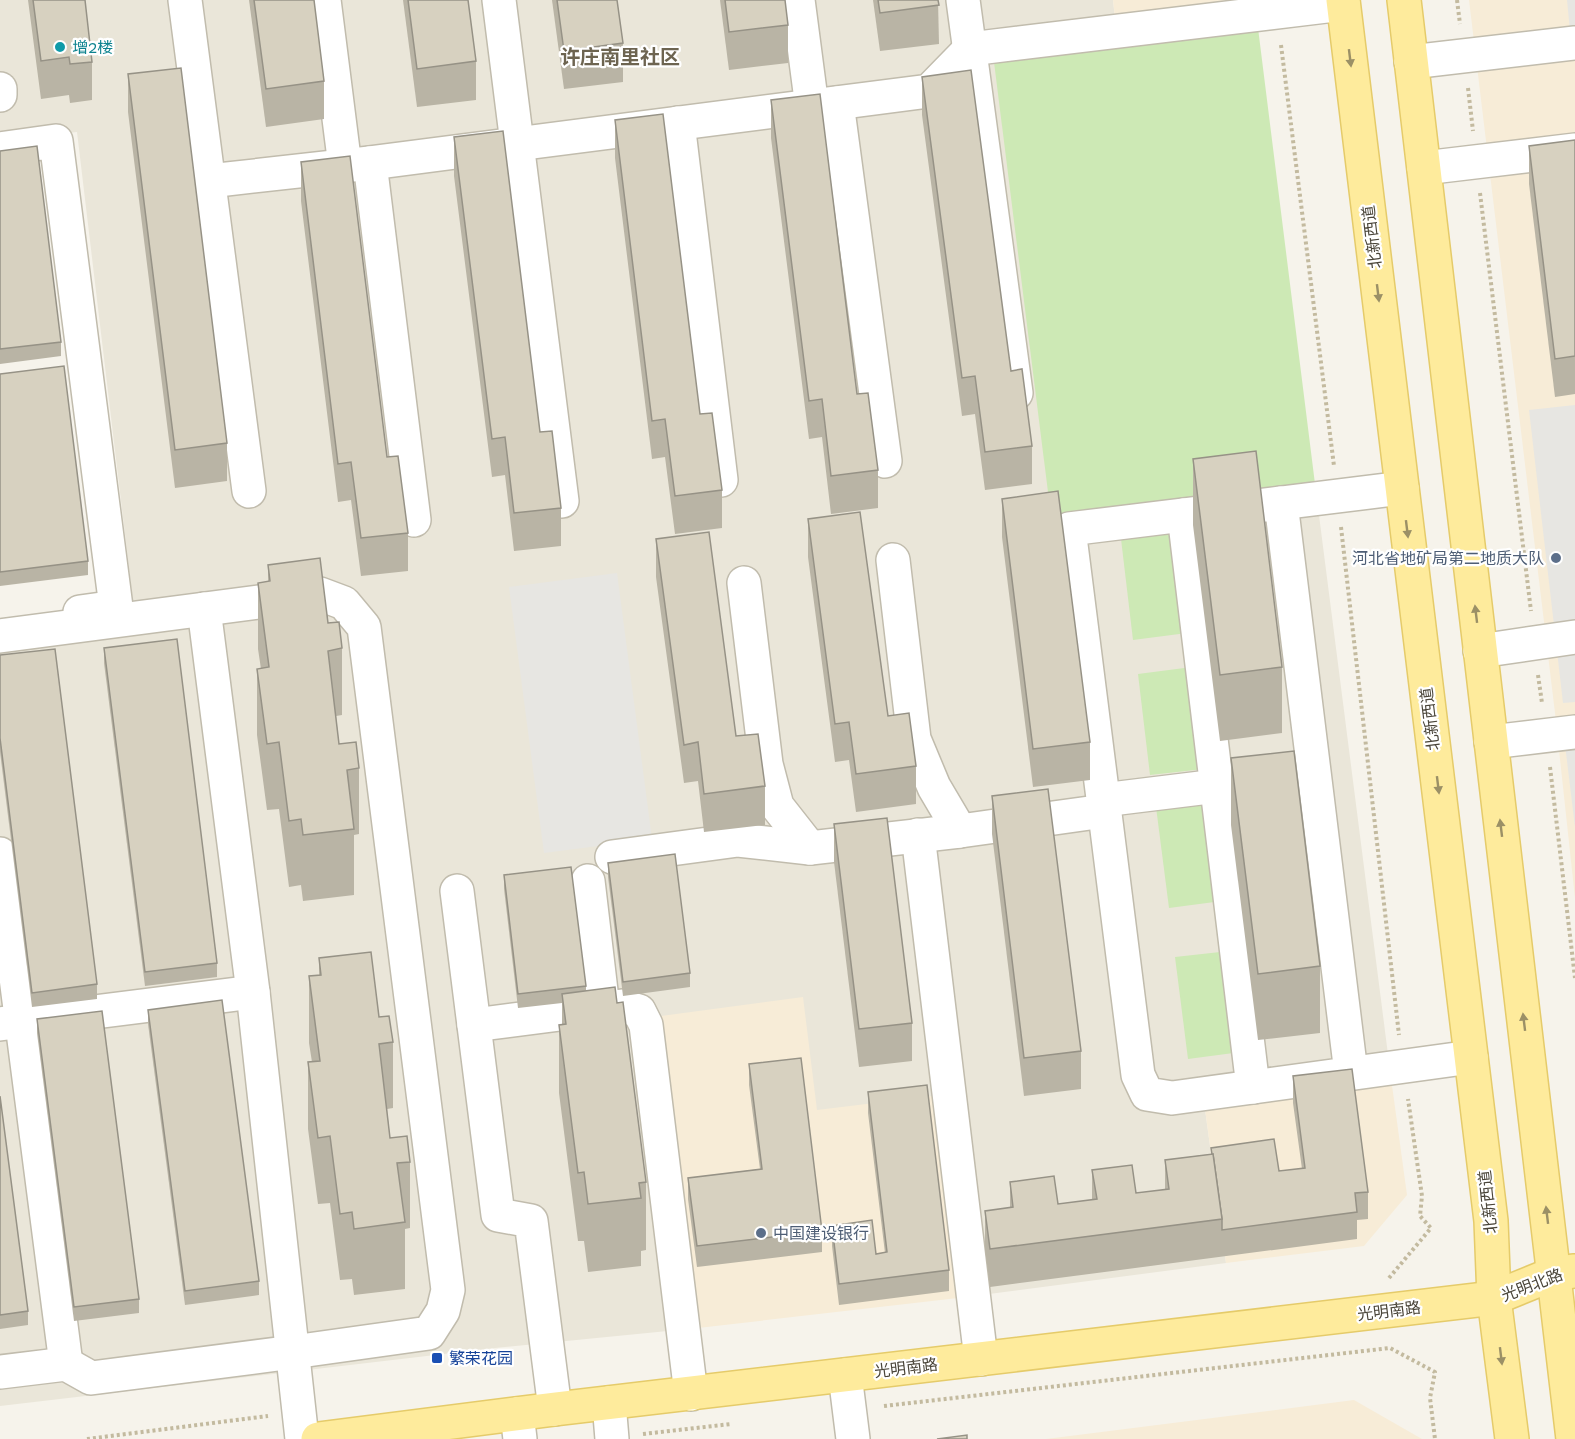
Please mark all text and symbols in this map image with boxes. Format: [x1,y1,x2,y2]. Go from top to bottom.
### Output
place label: 增2楼 [72,38,113,57]
marker: 增2楼 [53,40,67,54]
district label: 许庄南里社区 [560,45,680,69]
one-way arrow [1345,49,1355,68]
street label: 北新西道 [1359,204,1385,270]
one-way arrow [1374,284,1383,303]
one-way arrow [1402,519,1412,538]
place label: 河北省地矿局第二地质大队 [1352,549,1544,568]
marker: 河北省地矿局第二地质大队 [1549,551,1563,565]
one-way arrow [1471,604,1481,623]
street label: 北新西道 [1417,686,1443,752]
one-way arrow [1433,775,1443,794]
one-way arrow [1496,819,1506,838]
one-way arrow [1519,1012,1529,1031]
street label: 北新西道 [1475,1169,1501,1235]
one-way arrow [1542,1206,1552,1225]
place label: 中国建设银行 [773,1224,869,1243]
marker: 中国建设银行 [754,1226,768,1240]
street label: 光明北路 [1499,1265,1565,1305]
street label: 光明南路 [1356,1298,1422,1324]
one-way arrow [1497,1347,1506,1366]
place label: 繁荣花园 [449,1349,513,1368]
marker: 繁荣花园 [430,1351,444,1365]
street label: 光明南路 [873,1355,939,1381]

